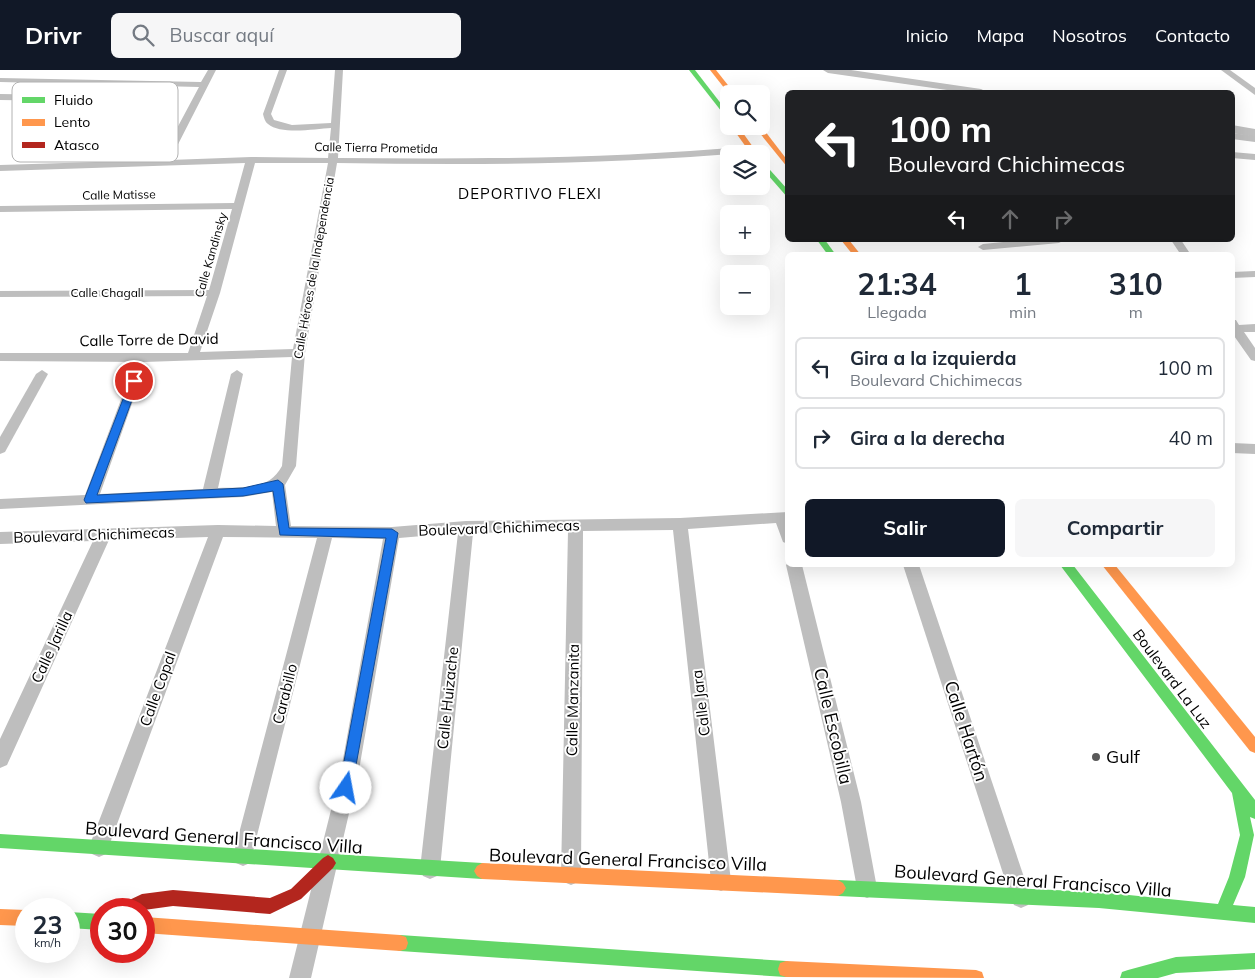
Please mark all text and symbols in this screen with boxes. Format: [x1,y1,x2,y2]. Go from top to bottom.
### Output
search box [111,13,461,58]
text: Drivr [25,20,81,50]
icon: search [129,21,157,49]
text: Buscar aquí [169,23,274,47]
text: Inicio [905,24,948,47]
text: Mapa [976,24,1024,47]
text: Nosotros [1052,24,1127,47]
text: Contacto [1155,24,1230,47]
legend [12,82,178,162]
map controls [720,85,770,315]
button: search [720,85,770,135]
text: Fluido [54,91,93,109]
text: 100 m [888,107,992,151]
icon: left [805,110,870,175]
text: Lento [54,113,90,131]
text: Atasco [54,136,99,154]
street label: Calle Tierra Prometida [314,139,438,156]
button: layers [720,145,770,195]
text: Boulevard Chichimecas [888,150,1125,178]
street label: Calle Héroes de la Independencia [290,176,337,360]
district label: DEPORTIVO FLEXI [458,184,602,203]
street label: Calle Matisse [82,186,156,203]
button: + [720,205,770,255]
icon: left [943,205,971,233]
icon: ahead [996,205,1024,233]
icon: right [1049,205,1077,233]
street label: Calle Kandinsky [191,210,230,299]
button: − [720,265,770,315]
text: 21:34 [857,265,937,303]
text: 1 [1014,265,1032,303]
text: 310 [1109,265,1163,303]
street label: Calle Chagall [70,285,144,300]
text: Llegada [867,302,927,322]
text: min [1009,302,1036,322]
text: m [1129,302,1143,322]
street label: Calle Torre de David [79,329,219,350]
text: Gira a la izquierda [850,346,1016,370]
icon: left [807,354,835,382]
text: 100 m [1157,356,1213,380]
pin [113,360,155,402]
icon: arrive [120,367,148,395]
text: Boulevard Chichimecas [850,370,1022,390]
icon: right [807,424,835,452]
text: Gira a la derecha [850,426,1005,450]
text: 40 m [1169,426,1213,450]
button: Salir [805,499,1005,557]
button: Compartir [1015,499,1215,557]
street label: Boulevard Chichimecas [418,515,580,540]
street label: Boulevard Chichimecas [13,522,175,547]
street label: Calle Jarilla [27,608,76,686]
street label: Boulevard La Luz [1129,625,1216,732]
street label: Calle Manzanita [562,644,583,756]
street label: Calle Huizache [433,646,462,750]
street label: Calle Copal [135,649,180,729]
street label: Carabillo [268,662,301,726]
street label: Calle Escobilla [809,665,858,786]
street label: Calle Jara [687,669,714,737]
street label: Calle Hartón [939,678,994,784]
place label: Gulf [1106,745,1141,768]
marker: Gulf [1090,751,1102,763]
position arrow [319,761,371,813]
street label: Boulevard General Francisco Villa [84,816,364,859]
street label: Boulevard General Francisco Villa [489,843,767,876]
street label: Boulevard General Francisco Villa [893,859,1173,902]
speed limit sign: 30 [90,898,155,963]
text: 23 [32,909,63,940]
text: km/h [34,935,61,950]

